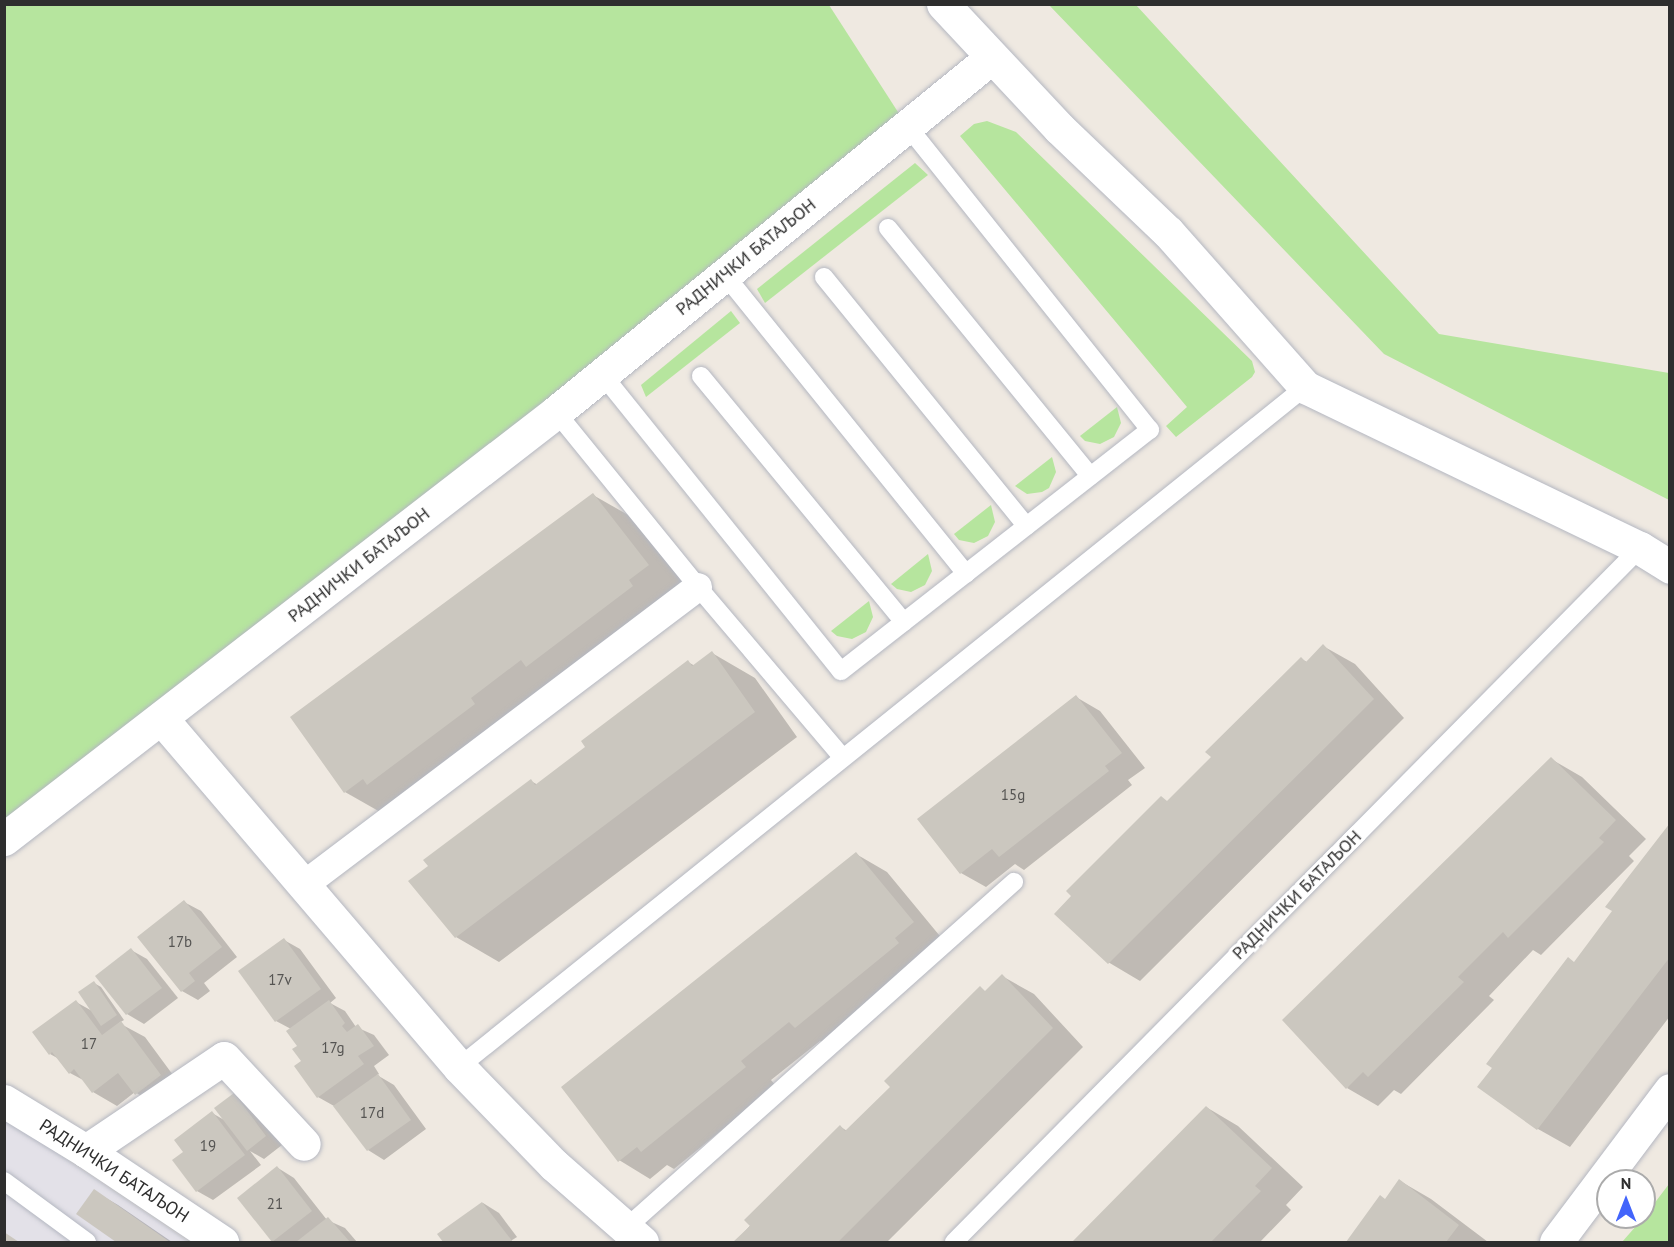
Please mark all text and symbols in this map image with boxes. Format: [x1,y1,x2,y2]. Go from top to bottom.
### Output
street label: РАДНИЧКИ БАТАЉОН [672,194,820,320]
street label: РАДНИЧКИ БАТАЉОН [284,503,434,627]
house number: 15g [1001,786,1025,804]
street label: РАДНИЧКИ БАТАЉОН [1228,826,1366,964]
house number: 17b [168,933,192,951]
house number: 17v [268,971,292,989]
house number: 17 [81,1035,97,1053]
house number: 17g [321,1039,345,1057]
house number: 17d [360,1104,384,1122]
street label: РАДНИЧКИ БАТАЉОН [35,1115,193,1227]
house number: 19 [200,1137,216,1155]
north arrow [1596,1169,1656,1229]
text: N [1621,1173,1631,1193]
house number: 21 [267,1195,283,1213]

